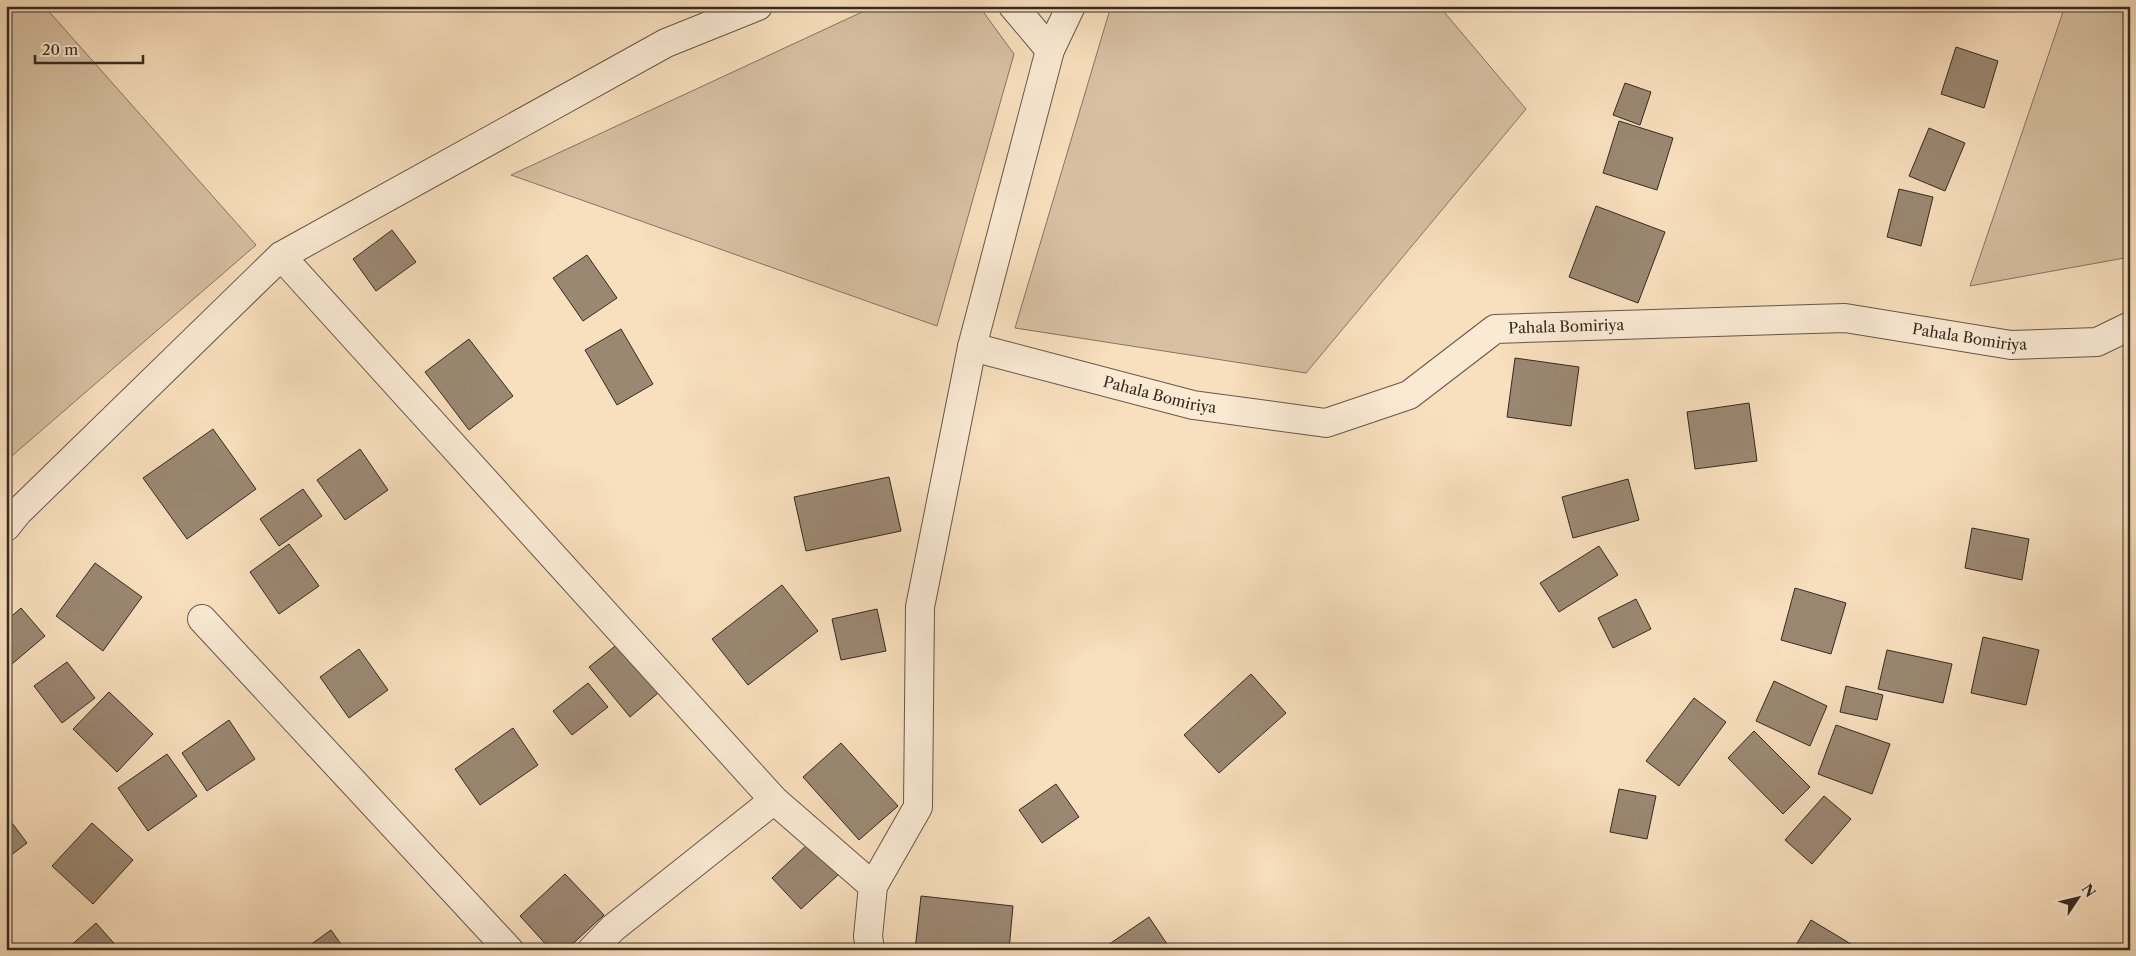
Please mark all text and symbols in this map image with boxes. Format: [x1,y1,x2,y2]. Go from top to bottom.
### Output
scale bar [35,32,142,64]
text: 20 m [42,40,78,59]
street label: Pahala Bomiriya [1508,315,1625,338]
street label: Pahala Bomiriya [1911,319,2027,354]
street label: Pahala Bomiriya [1101,372,1218,417]
north arrow [2054,874,2104,924]
text: N [2078,880,2100,901]

